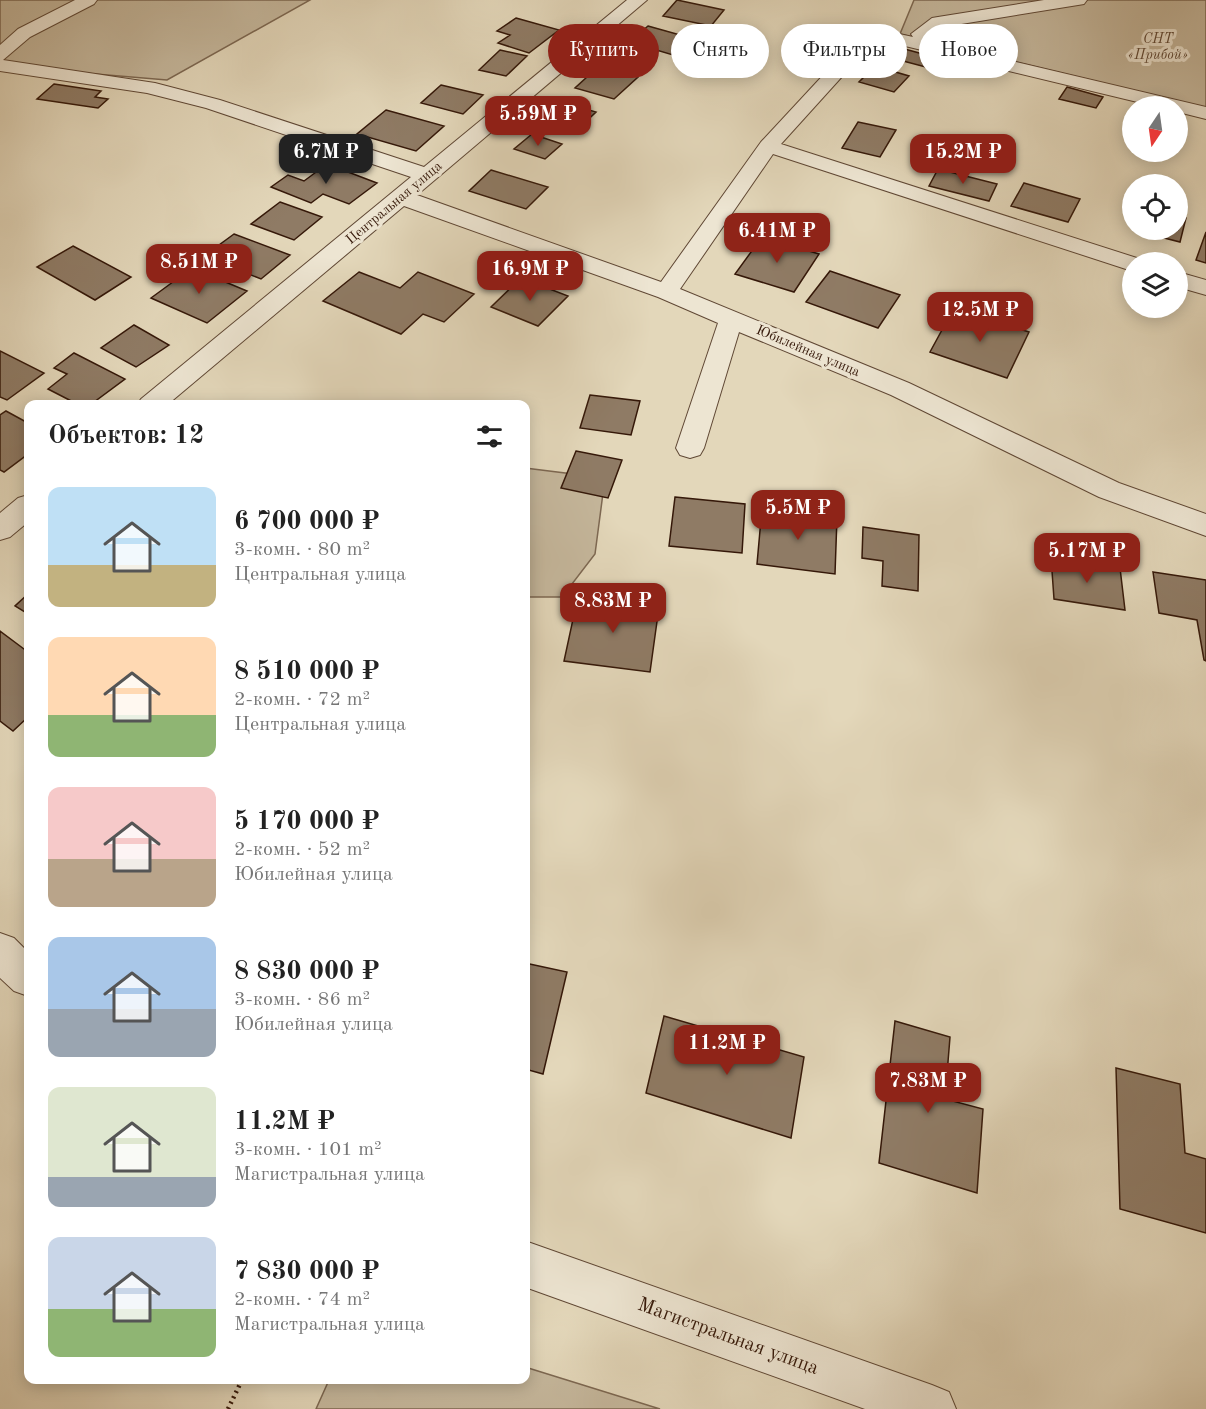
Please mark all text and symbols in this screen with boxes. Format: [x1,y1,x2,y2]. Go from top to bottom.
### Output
chip: Купить [548,24,659,78]
chip: Снять [671,24,769,78]
chip: Фильтры [781,24,907,78]
chip: Новое [919,24,1018,78]
park label: СНТ «Прибой» [1128,32,1188,63]
pin: 5.59M ₽ [483,96,593,147]
north arrow [1122,96,1188,162]
map controls [1122,96,1188,318]
text: 5.59M ₽ [499,105,577,125]
pin: 6.7M ₽ [277,134,375,185]
pin: 15.2M ₽ [908,134,1018,185]
text: 6.7M ₽ [293,143,359,163]
text: 15.2M ₽ [924,143,1002,163]
street label: Центральная улица [343,159,445,247]
button: locate [1122,174,1188,240]
pin: 6.41M ₽ [722,213,832,264]
text: 6.41M ₽ [738,222,816,242]
pin: 8.51M ₽ [144,244,254,295]
pin: 16.9M ₽ [475,251,585,302]
button: layers [1122,252,1188,318]
text: 8.51M ₽ [160,253,238,273]
text: 16.9M ₽ [491,260,569,280]
pin: 12.5M ₽ [925,292,1035,343]
text: 12.5M ₽ [941,301,1019,321]
street label: Юбилейная улица [754,323,862,379]
icon: filters [473,420,506,453]
text: Объектов: 12 [48,423,204,449]
pin: 5.5M ₽ [749,490,847,541]
text: 5.5M ₽ [765,499,831,519]
text: 6 700 000 ₽ [234,509,380,535]
icon: home [96,511,168,583]
pin: 5.17M ₽ [1032,533,1142,584]
text: 3-комн. · 80 m² [234,540,370,560]
text: 5.17M ₽ [1048,542,1126,562]
text: Центральная улица [234,565,406,585]
pin: 8.83M ₽ [558,583,668,634]
text: 8.83M ₽ [574,592,652,612]
text: 8 510 000 ₽ [234,659,380,685]
icon: home [96,661,168,733]
text: 2-комн. · 72 m² [234,690,370,710]
text: Центральная улица [234,715,406,735]
text: 5 170 000 ₽ [234,809,380,835]
icon: home [96,811,168,883]
text: 2-комн. · 52 m² [234,840,370,860]
text: Юбилейная улица [234,865,393,885]
text: 8 830 000 ₽ [234,959,380,985]
icon: home [96,961,168,1033]
text: 3-комн. · 86 m² [234,990,370,1010]
text: Юбилейная улица [234,1015,393,1035]
pin: 11.2M ₽ [672,1025,782,1076]
text: 11.2M ₽ [688,1034,766,1054]
pin: 7.83M ₽ [873,1063,983,1114]
text: 7.83M ₽ [889,1072,967,1092]
text: 11.2M ₽ [234,1109,335,1135]
icon: home [96,1111,168,1183]
text: 3-комн. · 101 m² [234,1140,382,1160]
text: Магистральная улица [234,1165,425,1185]
text: 7 830 000 ₽ [234,1259,380,1285]
icon: home [96,1261,168,1333]
text: 2-комн. · 74 m² [234,1290,370,1310]
street label: Магистральная улица [635,1295,821,1379]
text: Магистральная улица [234,1315,425,1335]

